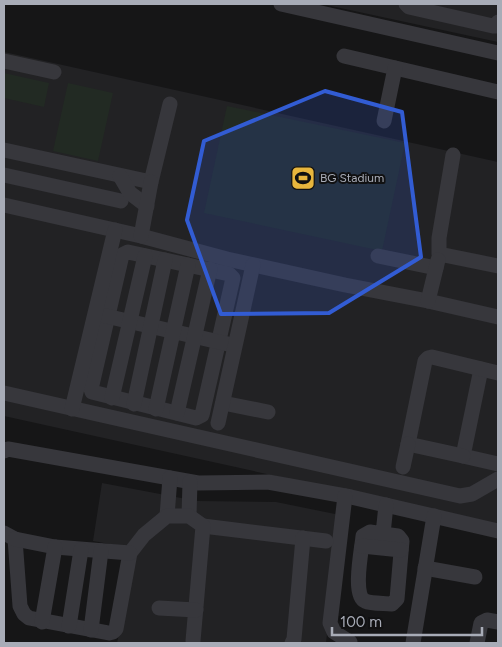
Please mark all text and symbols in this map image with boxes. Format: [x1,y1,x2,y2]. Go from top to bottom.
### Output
sports icon: BG Stadium [290,165,316,191]
place label: BG Stadium [320,171,384,185]
scale bar [332,604,482,636]
text: 100 m [340,613,382,631]

